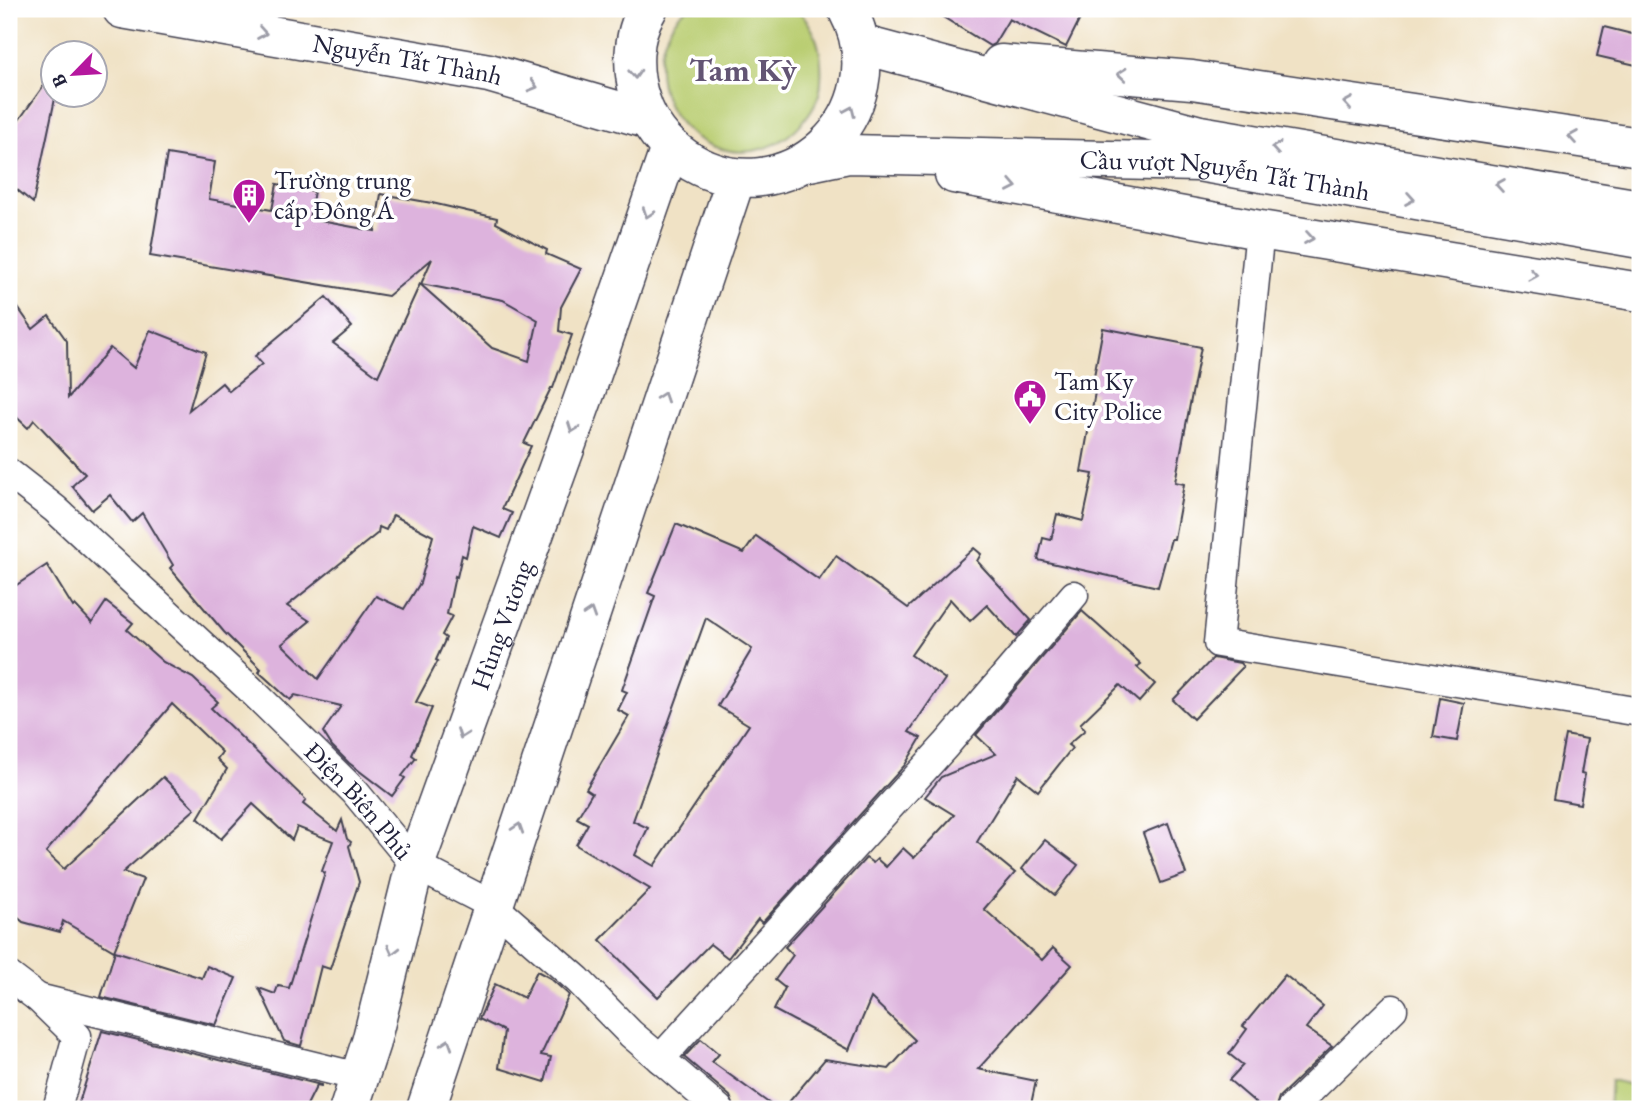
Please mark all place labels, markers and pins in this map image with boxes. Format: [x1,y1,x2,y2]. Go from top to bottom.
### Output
place label: Trường trung cấp Đông Á [274,163,412,227]
building icon: Trường trung cấp Đông Á [230,176,268,225]
place label: Tam Ky City Police [1054,364,1162,428]
public building icon: Tam Ky City Police [1011,377,1049,426]

